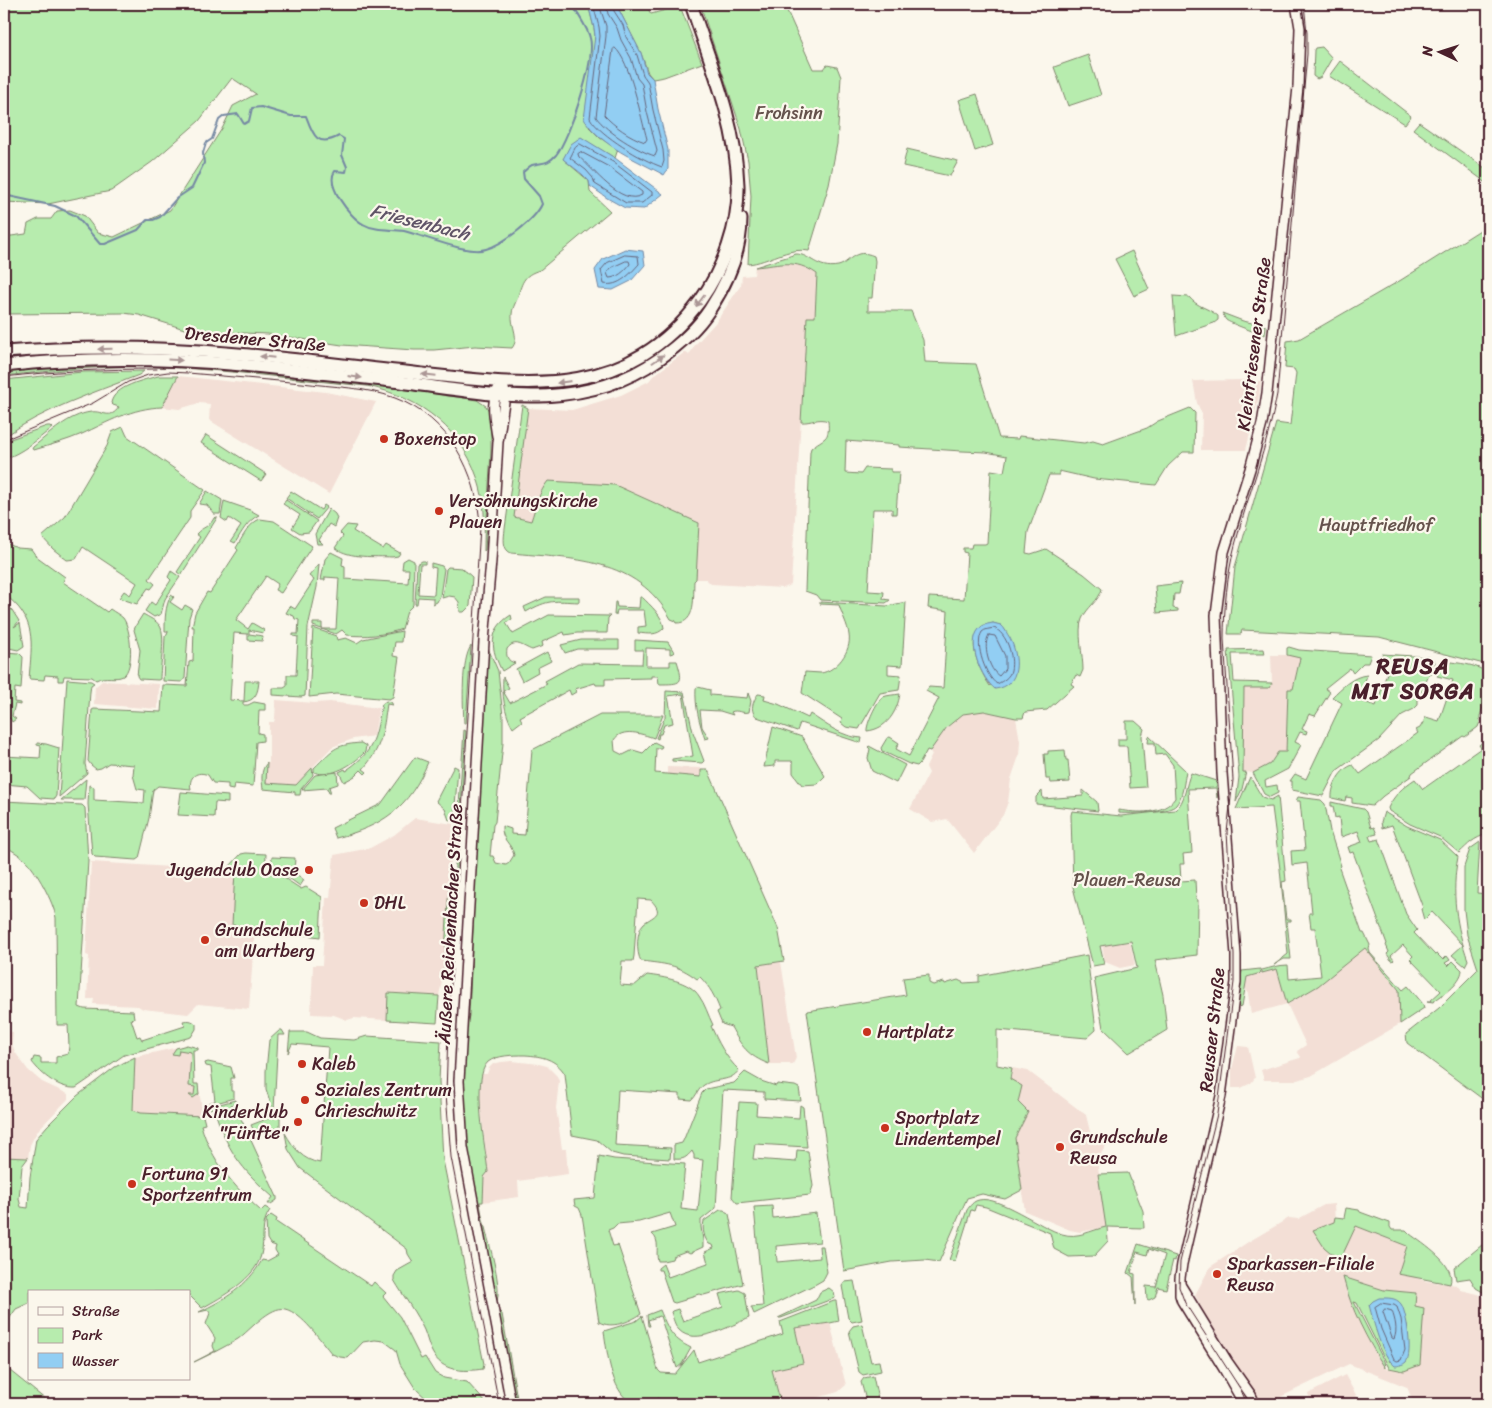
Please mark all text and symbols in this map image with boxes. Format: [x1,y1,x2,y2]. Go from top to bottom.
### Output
north arrow [1414,28,1464,78]
text: N [1415,45,1440,58]
park label: Frohsinn [755,97,823,129]
water label: Friesenbach [367,194,475,251]
street label: Kleinfriesener Straße [1227,255,1281,433]
one-way arrow [695,294,705,308]
street label: Dresdener Straße [183,317,327,361]
one-way arrow [97,345,113,353]
one-way arrow [259,353,275,361]
one-way arrow [651,354,665,364]
one-way arrow [167,356,183,364]
one-way arrow [420,371,436,379]
one-way arrow [347,373,363,381]
one-way arrow [556,378,572,386]
place label: Boxenstop [394,423,477,455]
marker: Boxenstop [378,433,390,445]
place label: Versöhnungskirche Plauen [449,485,598,538]
marker: Versöhnungskirche Plauen [433,505,445,517]
park label: Hauptfriedhof [1319,509,1436,541]
district label: REUSA MIT SORGA [1350,647,1475,711]
street label: Äußere Reichenbacher Straße [428,803,472,1046]
place label: Jugendclub Oase [166,854,299,886]
marker: Jugendclub Oase [303,864,315,876]
park label: Plauen-Reusa [1073,864,1181,896]
place label: DHL [374,887,407,919]
marker: DHL [358,897,370,909]
place label: Grundschule am Wartberg [215,914,315,967]
marker: Grundschule am Wartberg [199,934,211,946]
street label: Reusaer Straße [1190,966,1234,1094]
place label: Hartplatz [877,1016,955,1048]
marker: Hartplatz [861,1026,873,1038]
place label: Kaleb [312,1048,356,1080]
marker: Kaleb [296,1058,308,1070]
place label: Soziales Zentrum Chrieschwitz [315,1074,452,1127]
marker: Soziales Zentrum Chrieschwitz [299,1094,311,1106]
place label: Kinderklub "Fünfte" [202,1096,290,1149]
place label: Sportplatz Lindentempel [895,1102,1002,1155]
marker: Kinderklub "Fünfte" [292,1116,304,1128]
place label: Grundschule Reusa [1070,1121,1168,1174]
marker: Sportplatz Lindentempel [879,1122,891,1134]
marker: Grundschule Reusa [1054,1141,1066,1153]
place label: Fortuna 91 Sportzentrum [142,1158,252,1211]
marker: Fortuna 91 Sportzentrum [126,1178,138,1190]
place label: Sparkassen-Filiale Reusa [1227,1248,1374,1301]
marker: Sparkassen-Filiale Reusa [1211,1268,1223,1280]
legend [28,1290,190,1380]
text: Straße [72,1298,120,1324]
text: Park [72,1322,103,1348]
text: Wasser [72,1348,120,1374]

